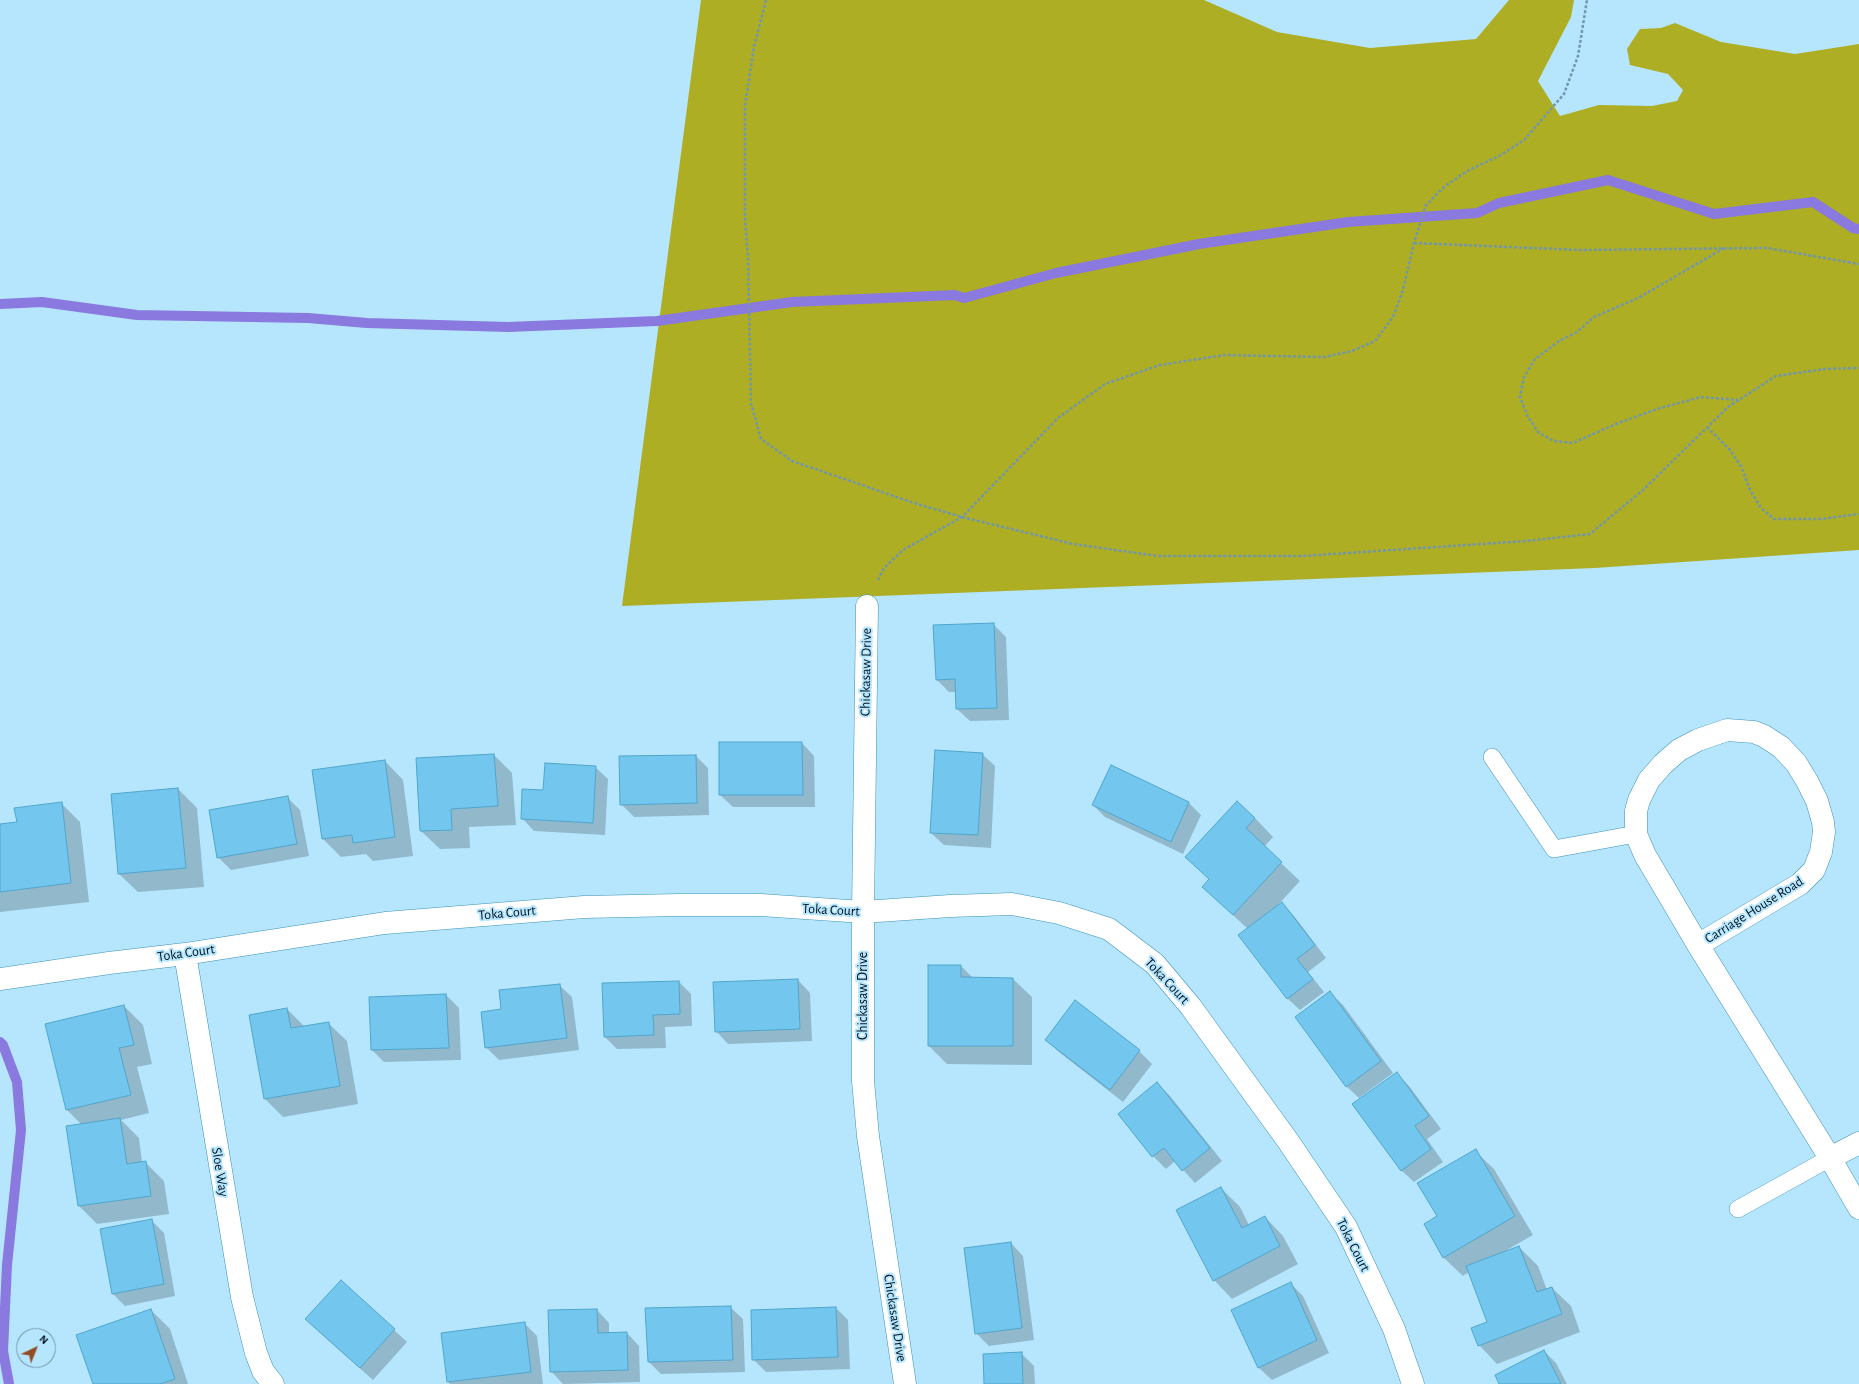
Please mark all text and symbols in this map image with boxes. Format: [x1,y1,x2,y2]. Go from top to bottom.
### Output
street label: Chickasaw Drive [857,628,875,716]
street label: Carriage House Road [1702,873,1806,947]
street label: Toka Court [802,900,860,920]
street label: Toka Court [478,902,536,924]
street label: Toka Court [156,941,216,965]
street label: Chickasaw Drive [855,952,871,1040]
street label: Toka Court [1141,954,1193,1008]
street label: Sloe Way [208,1146,232,1198]
street label: Toka Court [1332,1216,1374,1274]
street label: Chickasaw Drive [880,1273,910,1363]
north arrow [16,1328,56,1368]
text: N [37,1333,50,1346]

